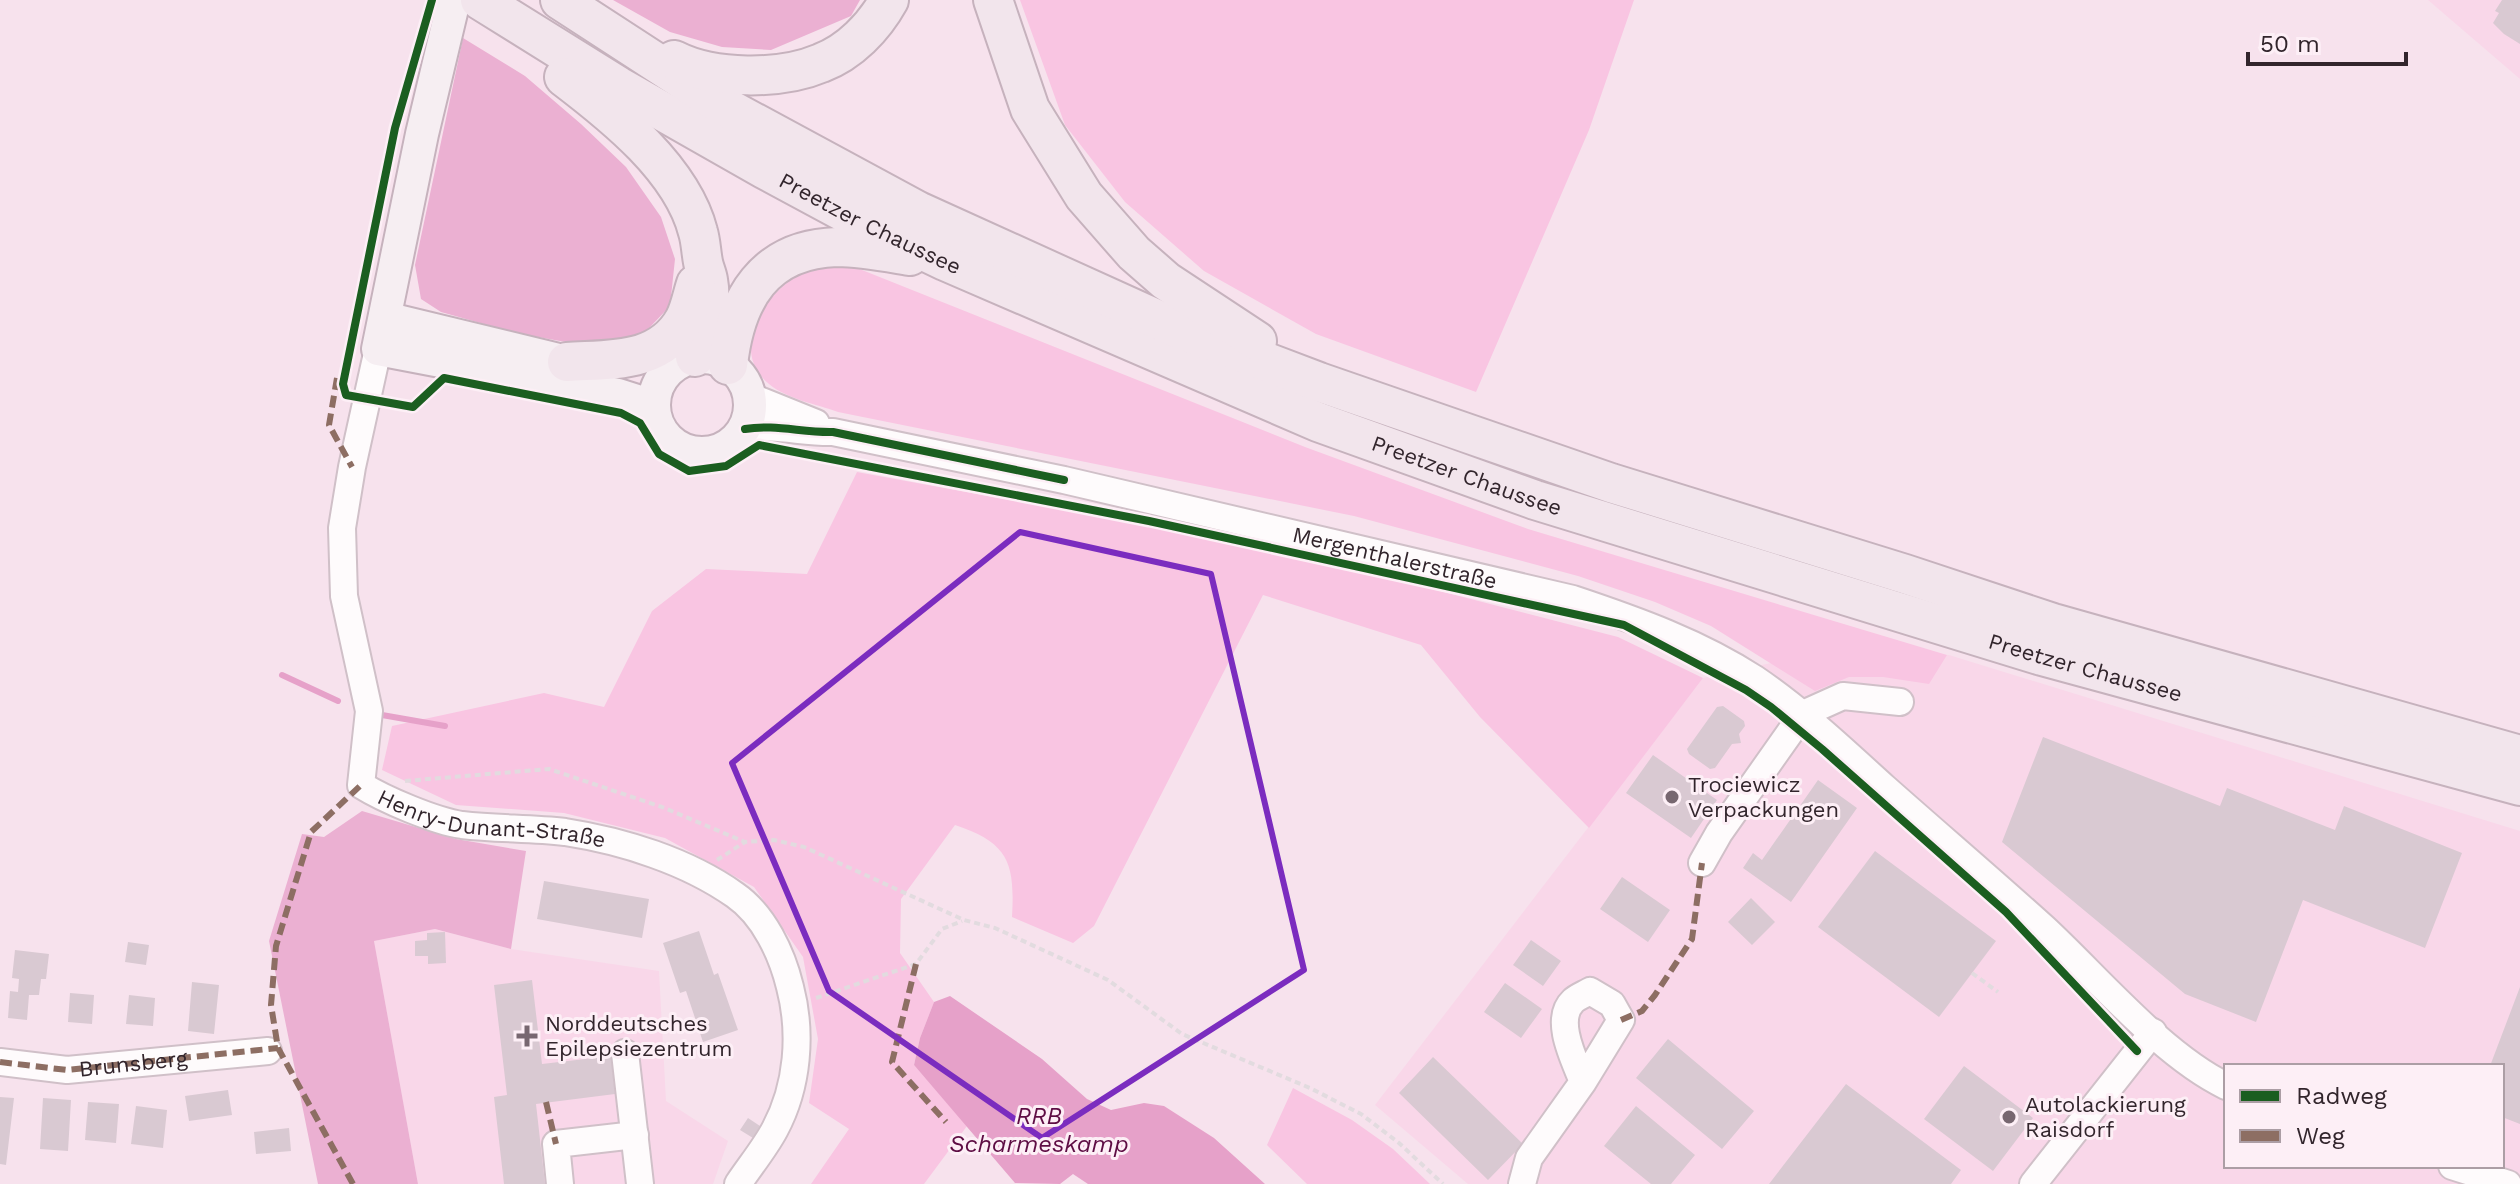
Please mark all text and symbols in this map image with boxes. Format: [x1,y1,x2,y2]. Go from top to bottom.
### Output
scale bar [2248,16,2406,66]
text: 50 m [2260,30,2320,58]
street label: Preetzer Chaussee [775,167,965,279]
street label: Preetzer Chaussee [1368,430,1565,520]
street label: Mergenthalerstraße [1290,521,1500,593]
street label: Preetzer Chaussee [1986,628,2185,706]
place label: Trociewicz Verpackungen [1688,772,1839,822]
street label: Henry-Dunant-Straße [374,784,608,852]
marker: Trociewicz Verpackungen [1663,788,1681,806]
place label: Norddeutsches Epilepsiezentrum [545,1011,733,1061]
marker: Norddeutsches Epilepsiezentrum [516,1025,538,1047]
street label: Brunsberg [78,1045,189,1081]
legend [2224,1064,2504,1168]
text: Radweg [2296,1082,2387,1110]
place label: Autolackierung Raisdorf [2025,1092,2186,1142]
water label: RRB Scharmeskamp [949,1102,1129,1158]
marker: Autolackierung Raisdorf [2000,1108,2018,1126]
text: Weg [2296,1122,2345,1150]

